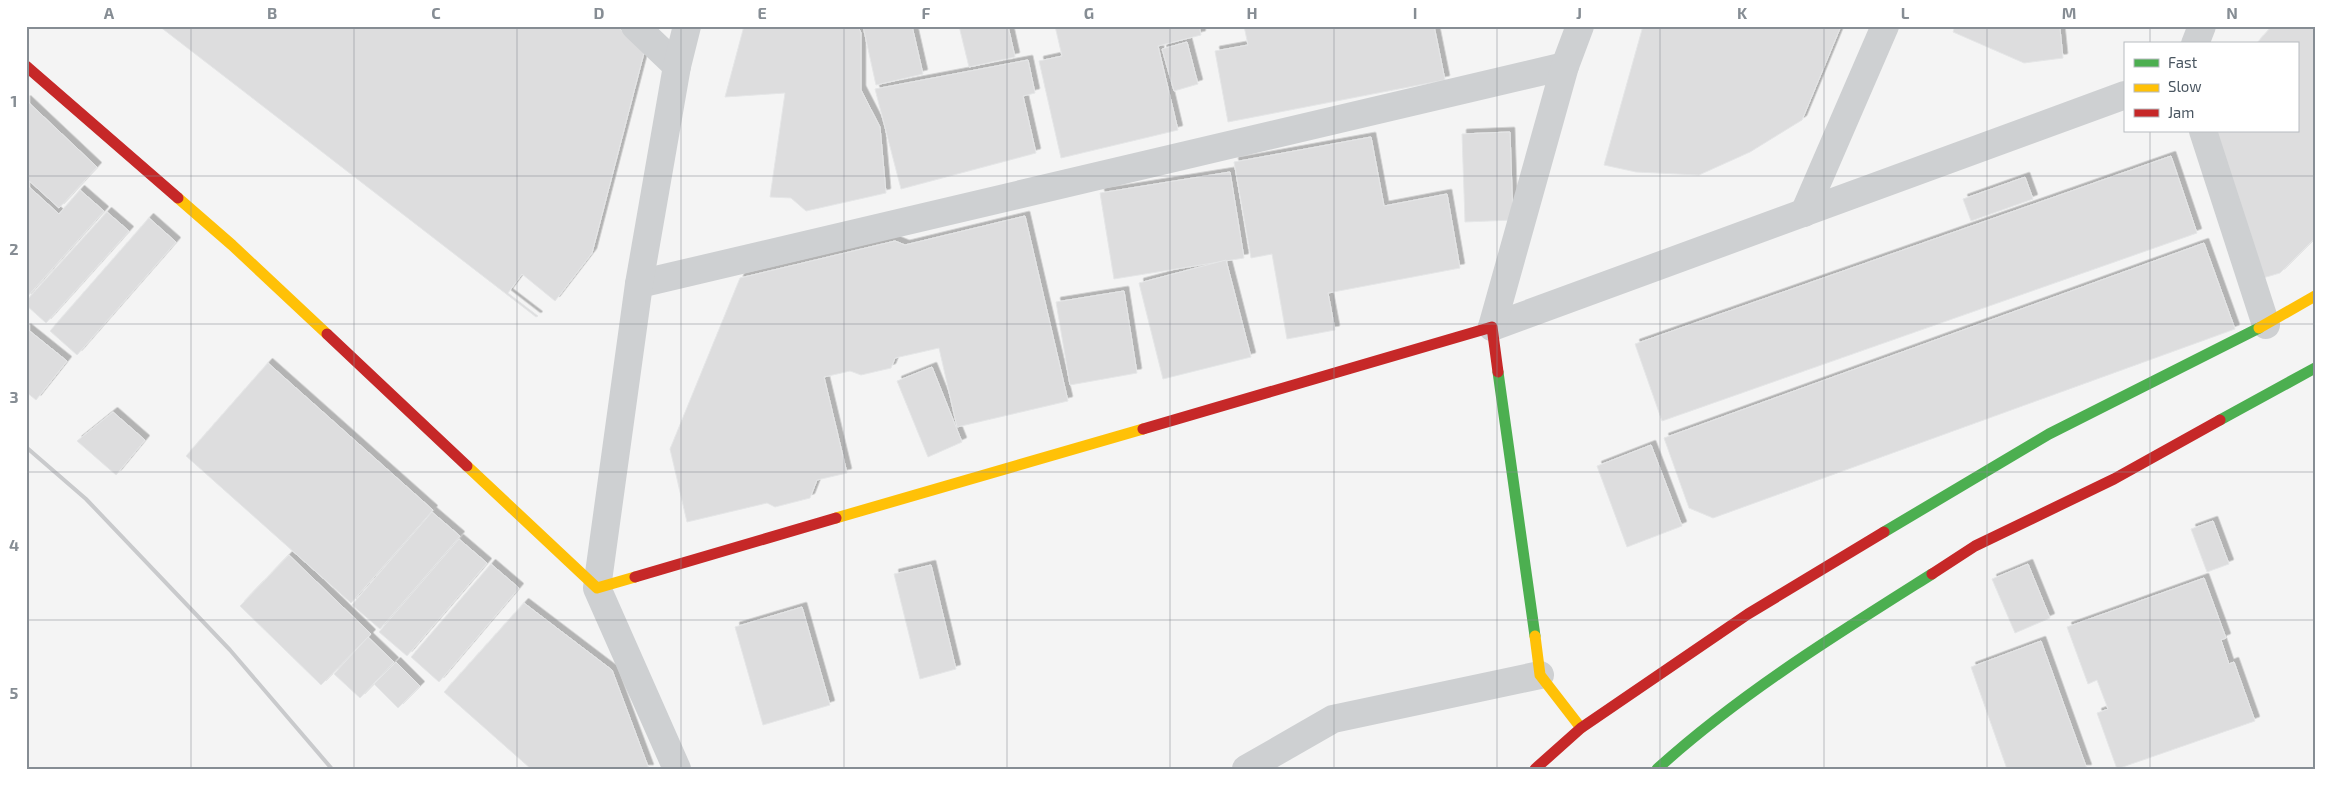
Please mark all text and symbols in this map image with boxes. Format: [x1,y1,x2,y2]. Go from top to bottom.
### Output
text: A [104,3,115,22]
text: B [267,3,277,22]
text: C [431,3,441,22]
text: D [594,3,605,22]
text: E [757,3,767,22]
text: F [922,3,931,22]
text: G [1084,3,1094,22]
text: H [1246,3,1258,22]
text: I [1413,3,1417,22]
text: J [1576,3,1582,22]
text: K [1737,3,1748,22]
text: L [1901,3,1910,22]
text: M [2062,3,2076,22]
text: N [2226,3,2238,22]
legend [2124,42,2298,132]
text: Fast [2168,53,2198,71]
text: Slow [2168,77,2202,95]
text: 1 [11,91,17,110]
text: Jam [2168,103,2194,121]
text: 2 [9,239,19,258]
text: 3 [9,387,19,406]
text: 4 [9,535,19,554]
text: 5 [10,683,19,702]

